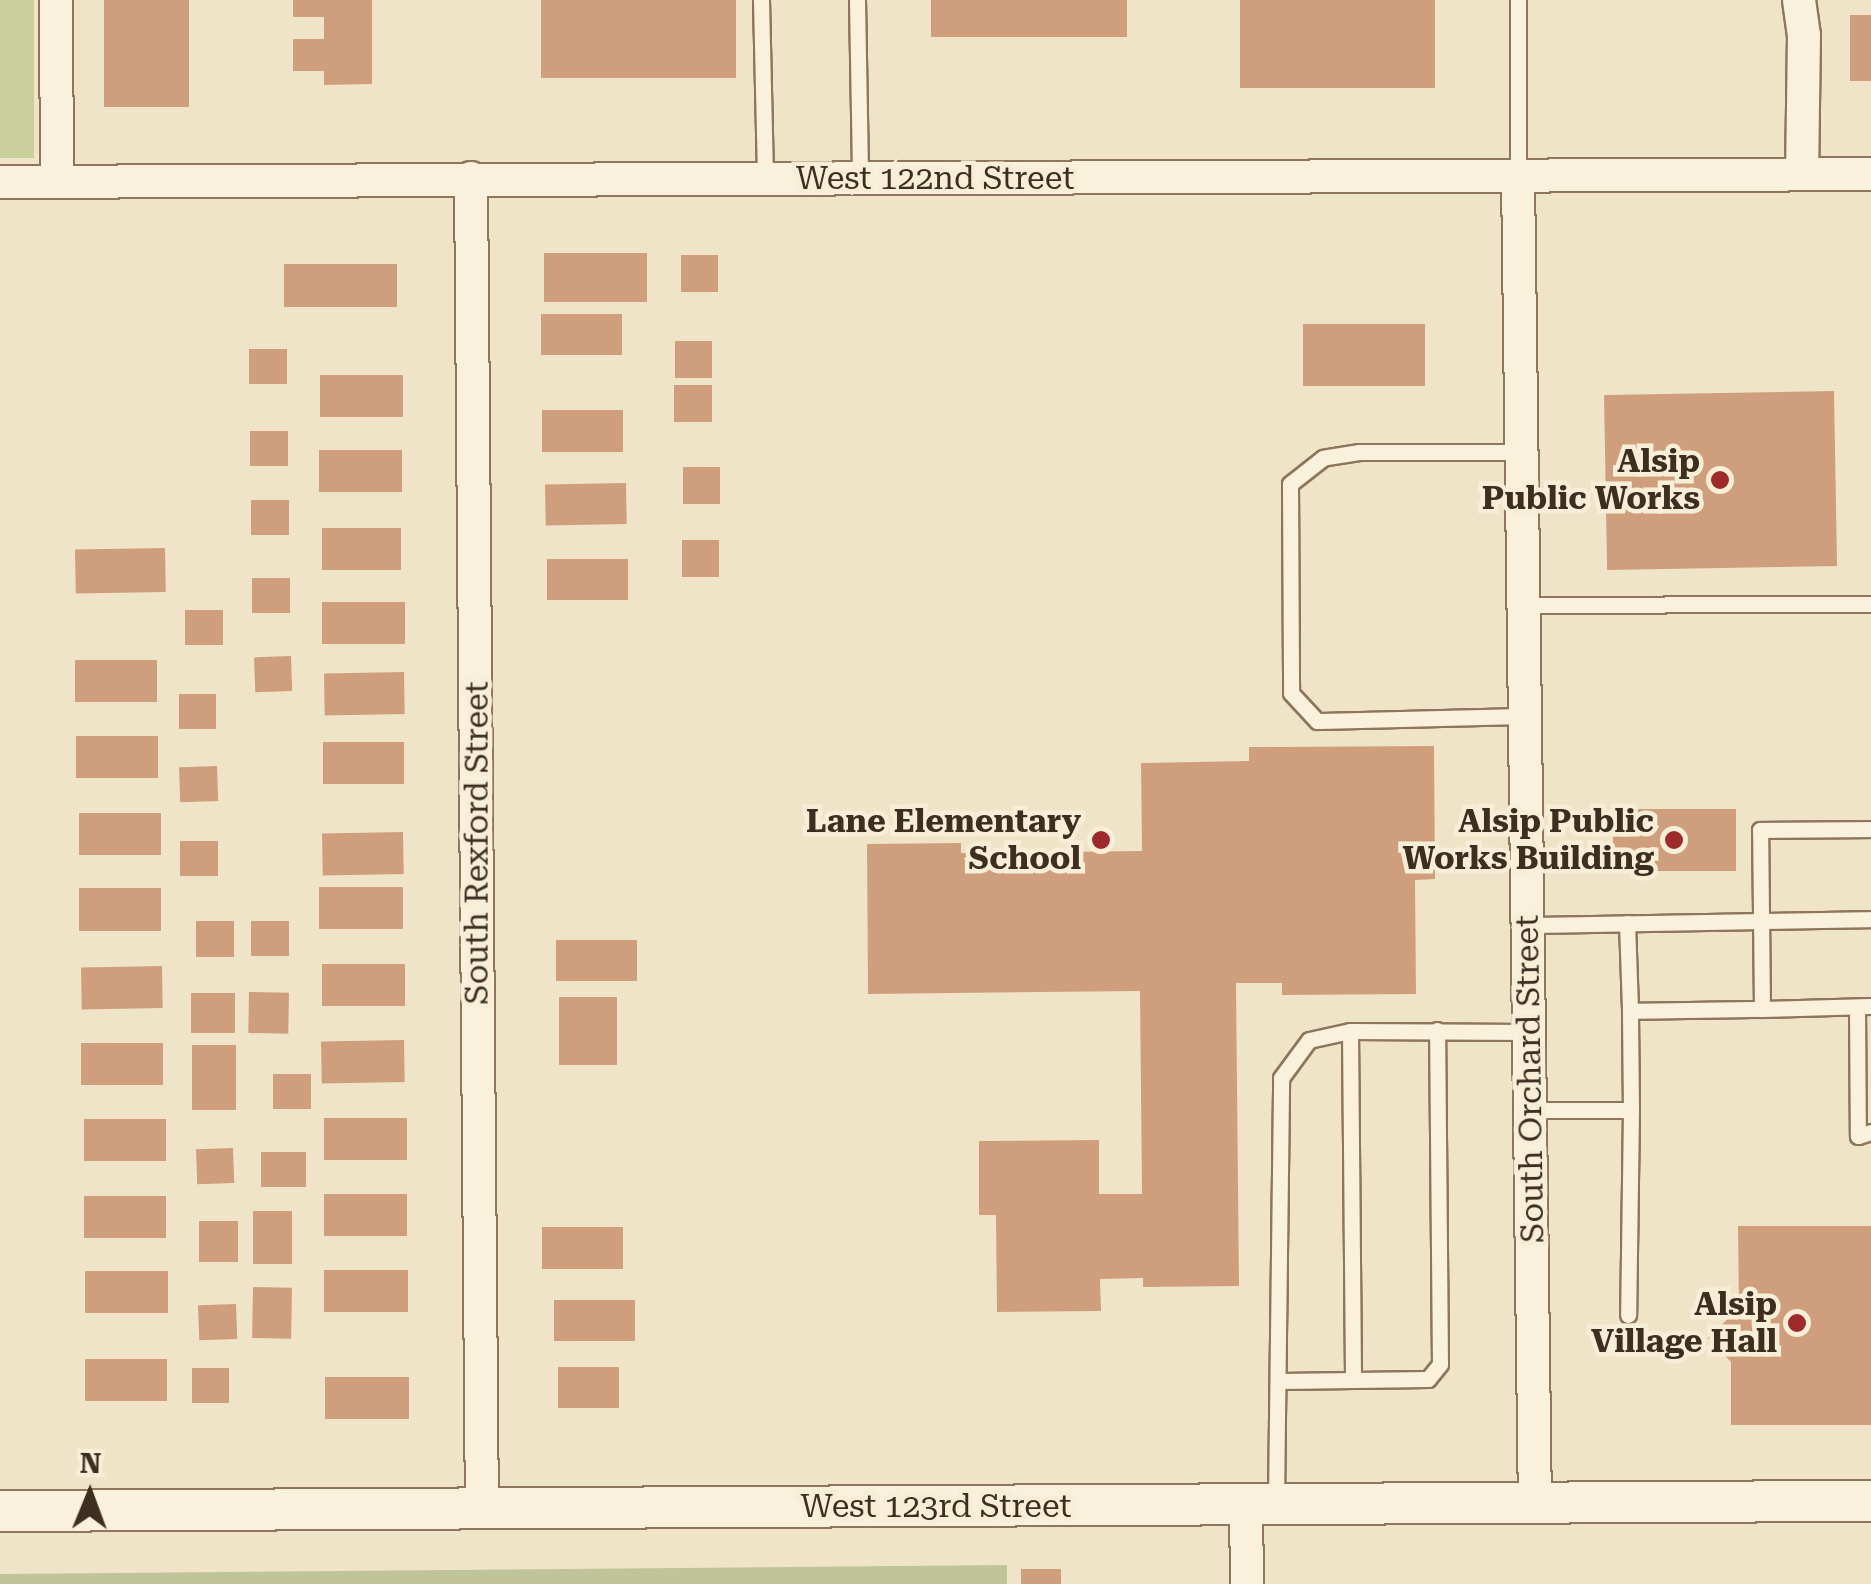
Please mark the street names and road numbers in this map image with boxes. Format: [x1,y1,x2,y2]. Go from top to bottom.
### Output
street label: West 122nd Street [796,159,1074,197]
street label: South Rexford Street [458,681,496,1005]
street label: South Orchard Street [1508,915,1552,1243]
street label: West 123rd Street [801,1487,1071,1525]

